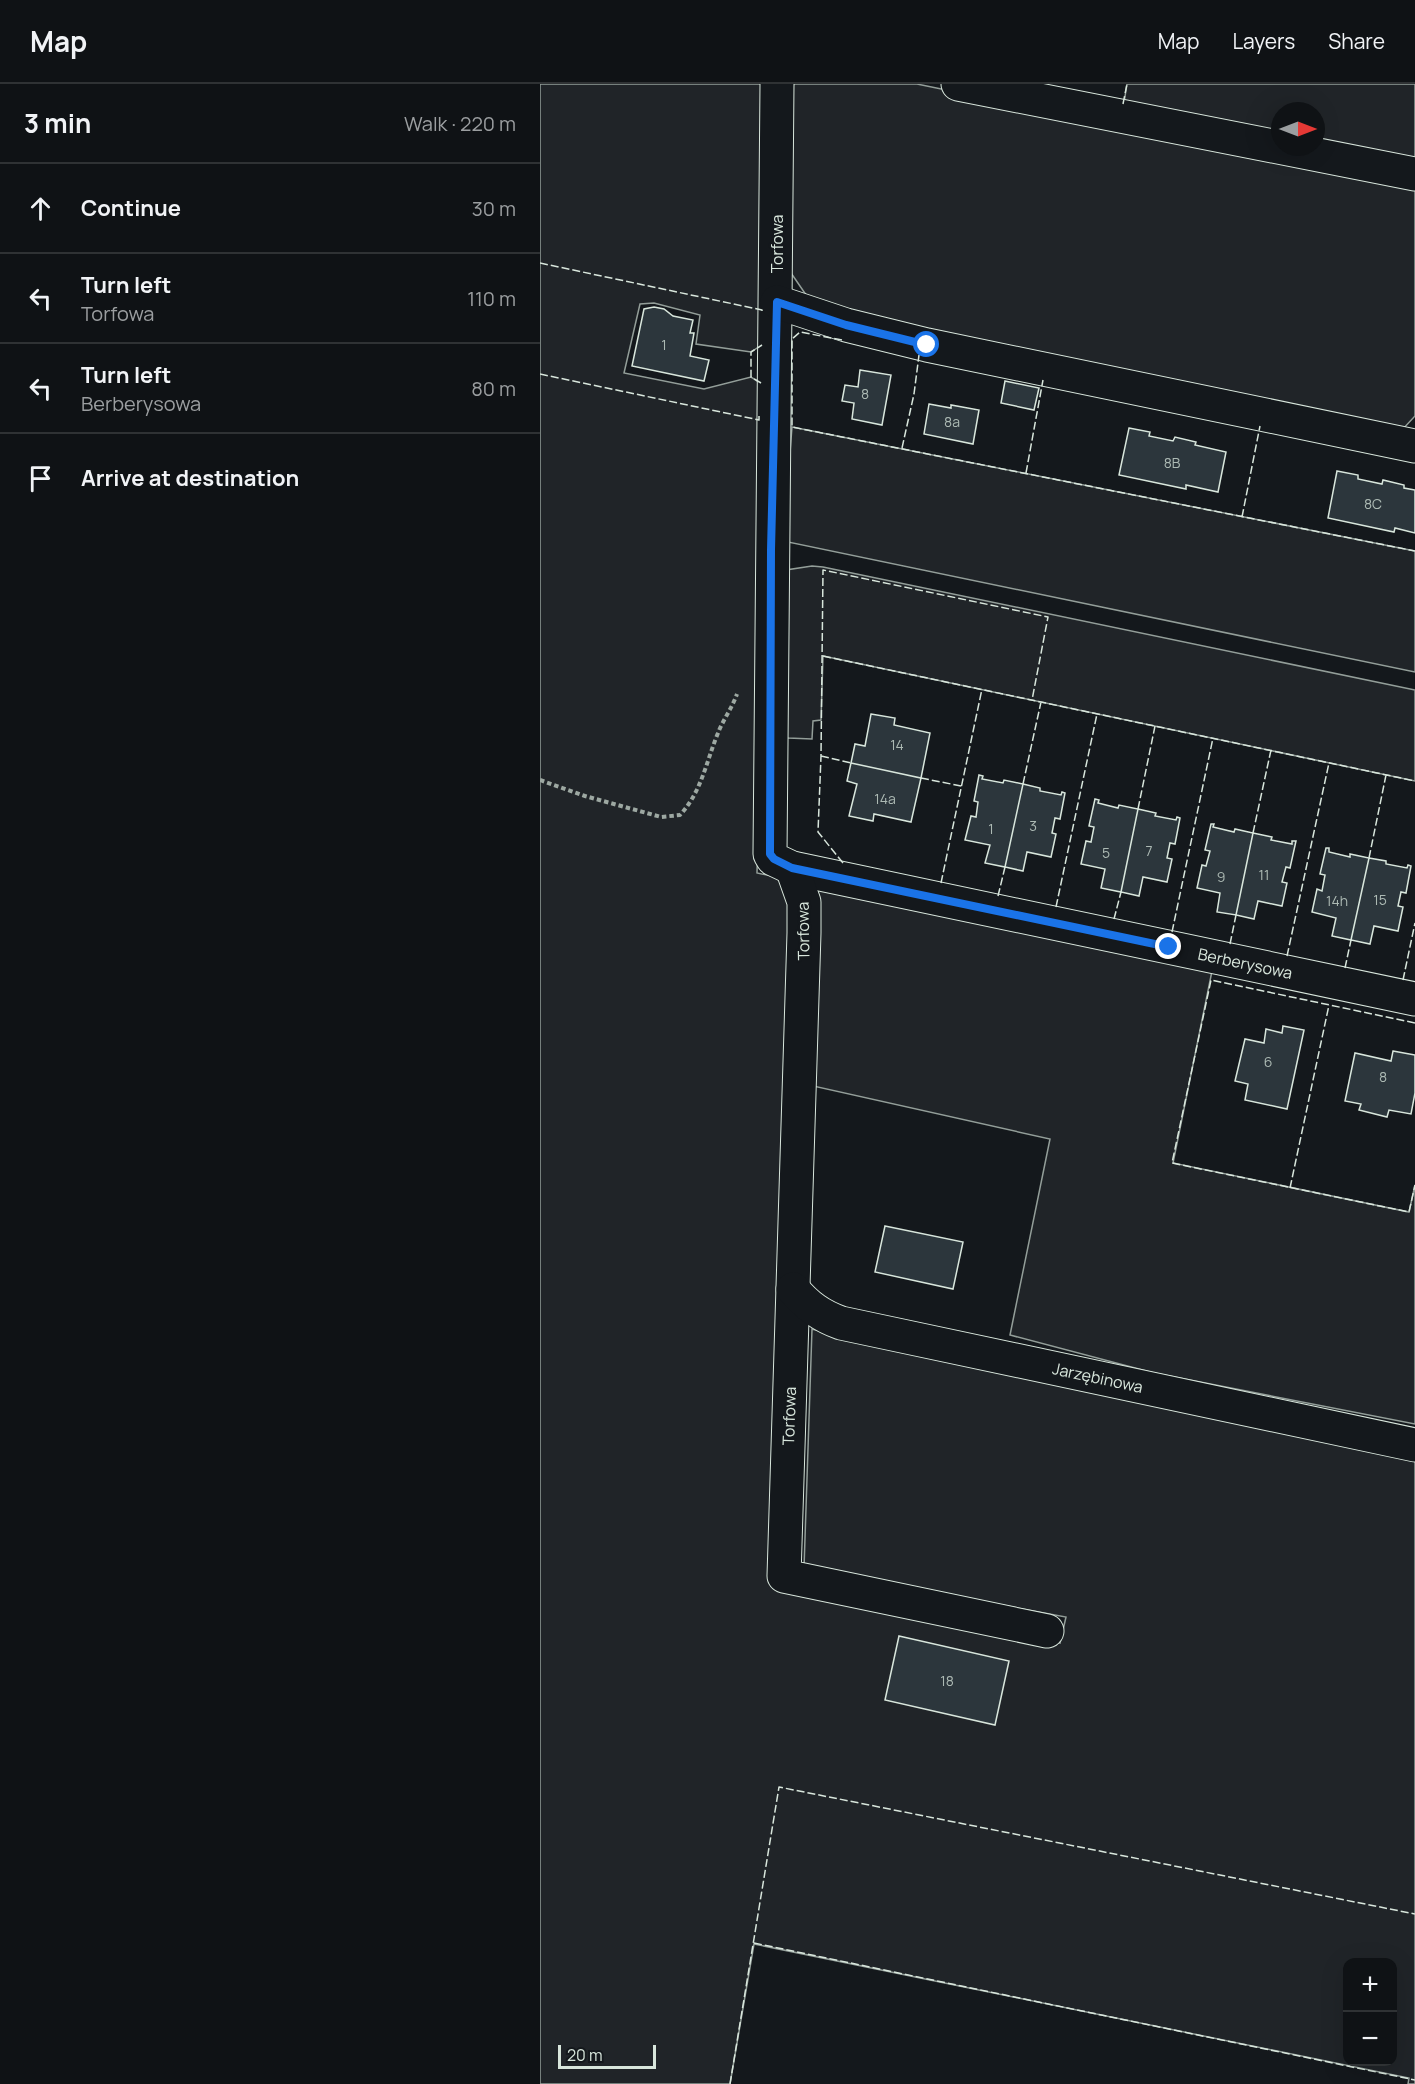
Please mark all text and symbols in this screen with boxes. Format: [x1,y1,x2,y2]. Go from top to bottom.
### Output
text: Map [30,22,87,60]
text: Map [1158,27,1199,55]
text: Layers [1232,27,1295,55]
text: Share [1328,27,1385,55]
north arrow [1271,102,1325,156]
text: 3 min [24,105,91,141]
text: Walk · 220 m [404,110,516,137]
icon: ahead [24,192,57,225]
text: Continue [81,193,181,223]
text: 30 m [472,195,516,222]
street label: Torfowa [766,215,788,273]
text: Turn left [81,270,171,300]
icon: left [24,282,57,315]
text: 110 m [467,285,516,312]
text: Torfowa [81,300,154,327]
route start [913,331,939,357]
house number: 1 [661,335,667,354]
text: Turn left [81,360,171,390]
icon: left [24,372,57,405]
text: 80 m [471,375,516,402]
house number: 8 [861,384,869,403]
text: Berberysowa [81,390,201,417]
house number: 8a [944,412,960,431]
house number: 8B [1164,453,1181,472]
icon: arrive [24,462,57,495]
text: Arrive at destination [81,463,299,493]
house number: 8C [1364,494,1382,513]
house number: 14 [890,735,904,754]
house number: 14a [874,789,896,808]
house number: 3 [1029,816,1037,835]
house number: 1 [988,819,994,838]
house number: 7 [1145,841,1153,860]
house number: 5 [1102,843,1110,862]
house number: 11 [1259,865,1269,884]
house number: 9 [1217,867,1225,886]
house number: 15 [1373,890,1387,909]
house number: 14h [1326,891,1348,910]
street label: Torfowa [791,901,815,961]
route end [1155,933,1181,959]
street label: Berberysowa [1196,943,1295,984]
house number: 6 [1264,1052,1272,1071]
house number: 8 [1379,1067,1387,1086]
street label: Jarzębinowa [1050,1357,1145,1398]
street label: Torfowa [777,1386,801,1446]
house number: 18 [940,1671,954,1690]
map controls [1343,1958,1397,2066]
button: + [1343,1958,1397,2012]
button: − [1343,2012,1397,2066]
scale bar [558,2042,656,2070]
text: 20 m [567,2044,603,2066]

